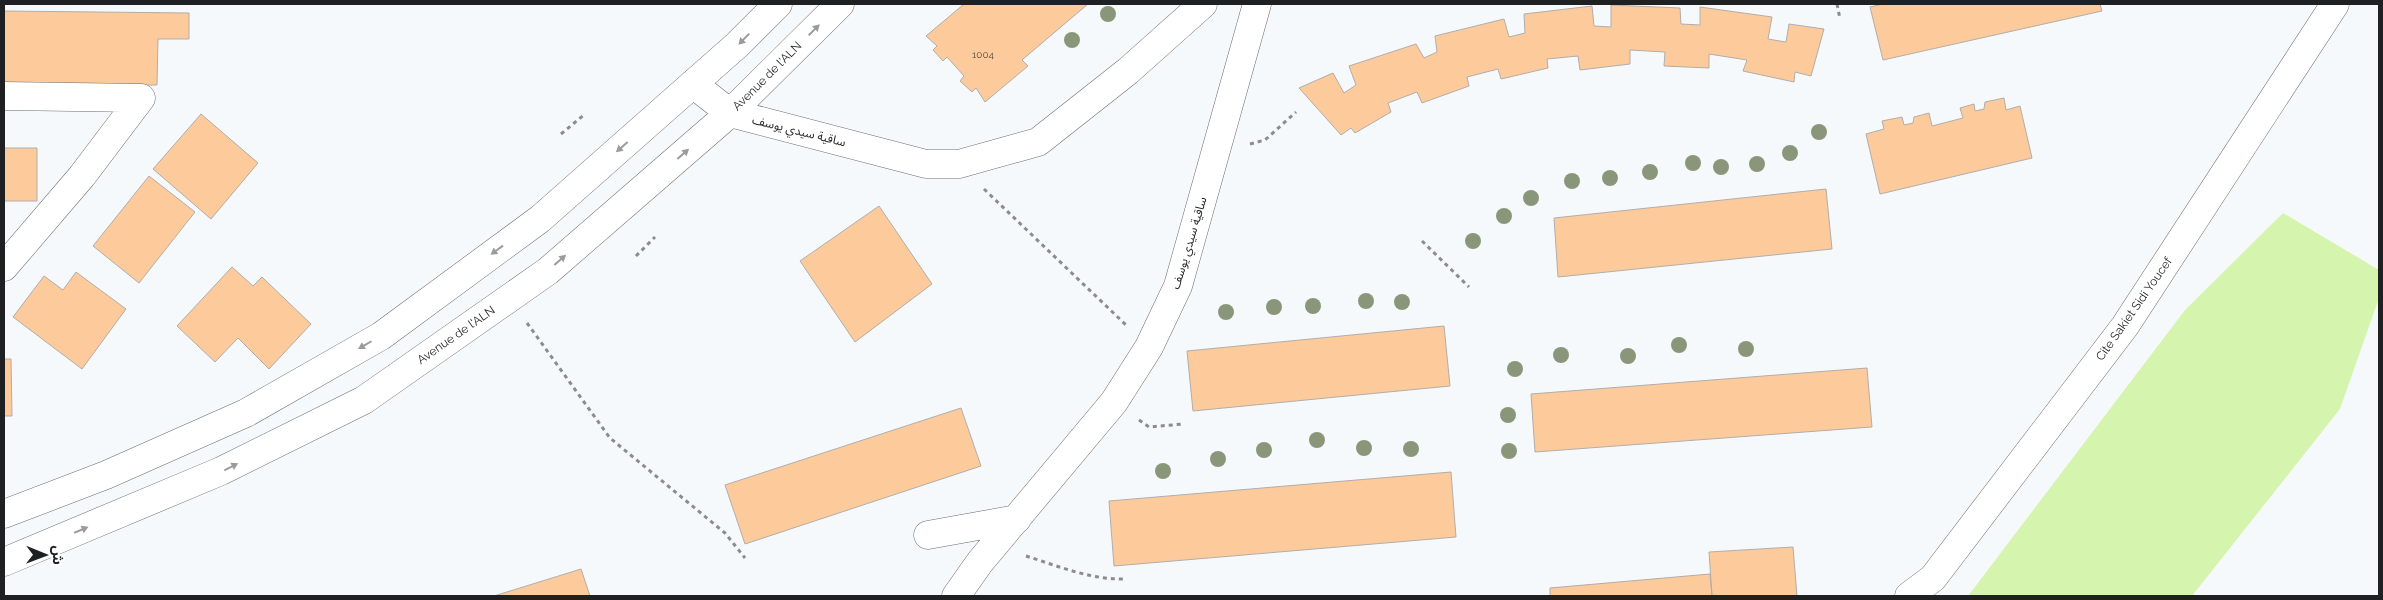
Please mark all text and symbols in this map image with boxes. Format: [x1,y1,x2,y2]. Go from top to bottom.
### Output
one-way arrow [808,24,820,36]
one-way arrow [738,32,750,44]
street label: Avenue de l'ALN [730,39,804,113]
house number: 1004 [972,49,995,60]
street label: ساقية سيدي يوسف [750,113,847,152]
one-way arrow [616,141,629,152]
one-way arrow [677,148,690,159]
street label: ساقية سيدي يوسف [1168,195,1212,292]
one-way arrow [491,245,504,255]
one-way arrow [554,254,566,266]
street label: Cite Sakiet Sidi Youcef [2093,254,2176,363]
street label: Avenue de l'ALN [414,303,498,367]
one-way arrow [359,340,372,349]
one-way arrow [224,463,238,471]
one-way arrow [74,525,88,533]
north arrow [20,530,70,580]
text: ش [50,545,66,565]

